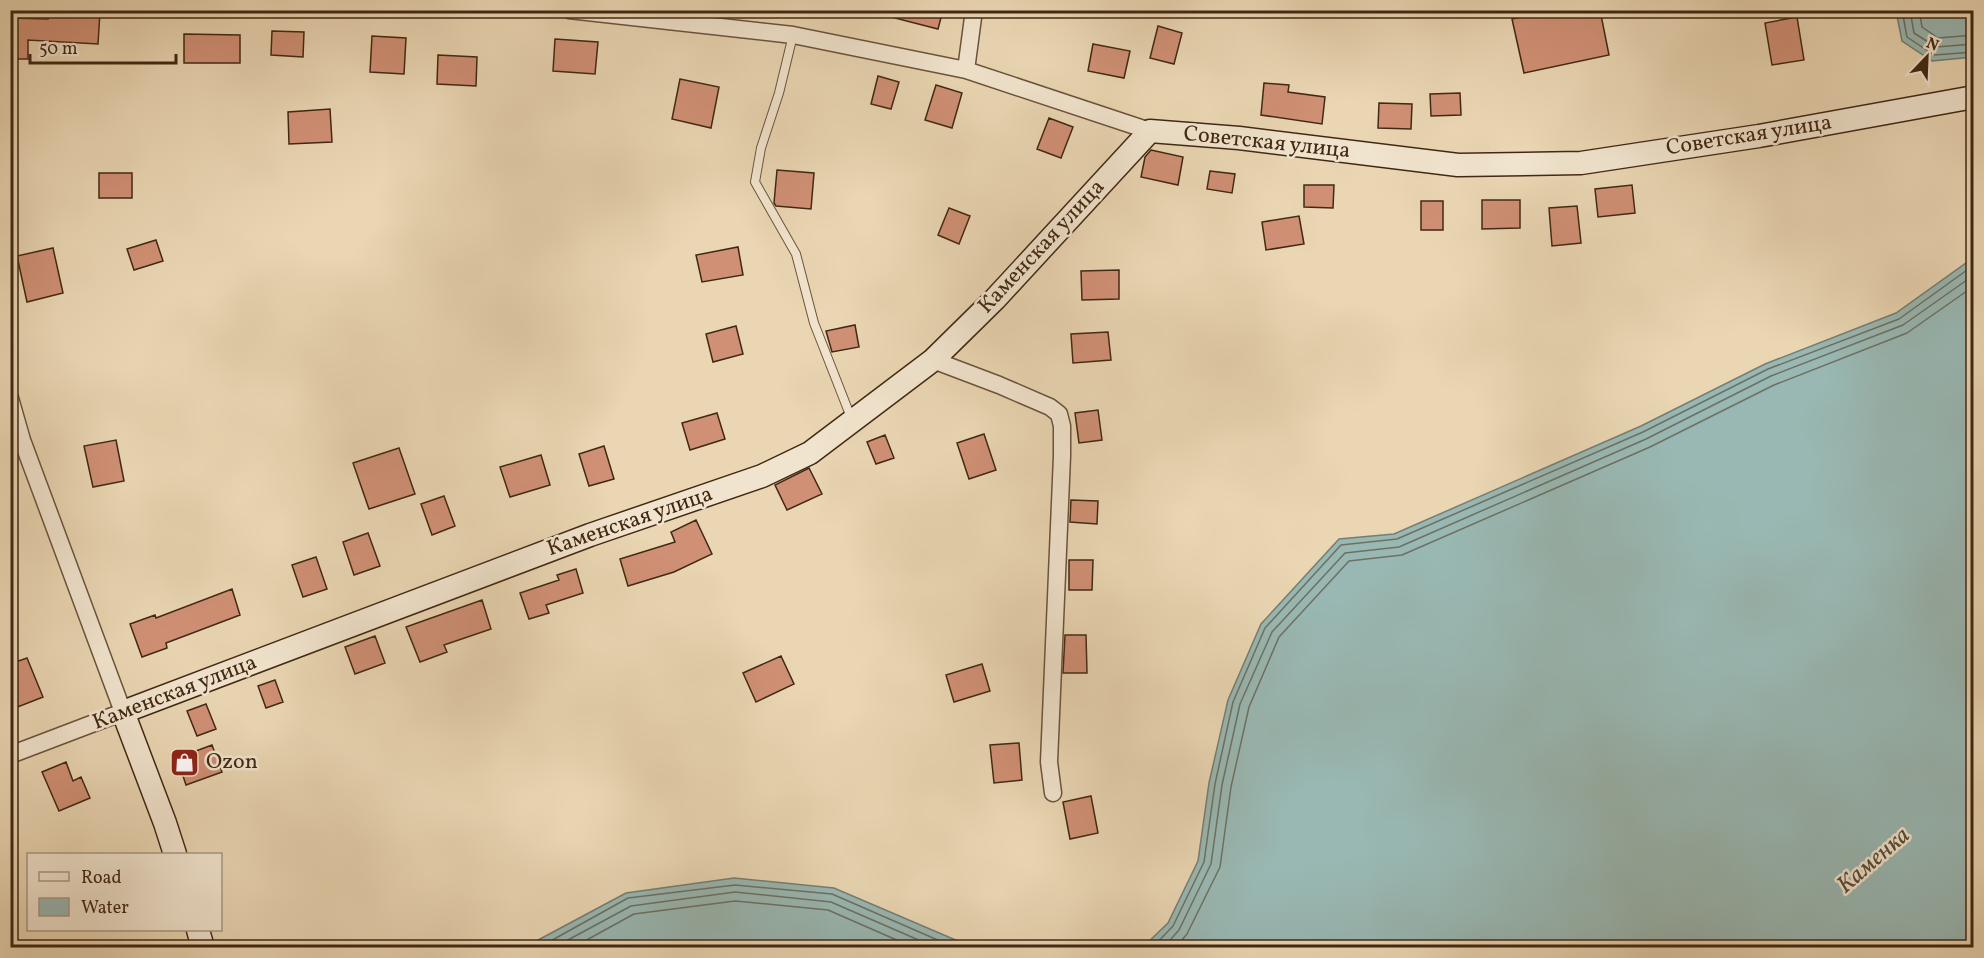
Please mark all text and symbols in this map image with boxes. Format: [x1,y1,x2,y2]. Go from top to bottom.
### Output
scale bar [30,27,176,65]
north arrow [1897,27,1957,87]
text: N [1922,33,1942,58]
text: 50 m [39,37,78,62]
street label: Советская улица [1664,108,1834,164]
street label: Советская улица [1182,119,1352,167]
street label: Каменская улица [971,173,1113,321]
street label: Каменская улица [543,479,717,565]
street label: Каменская улица [88,647,262,739]
shop icon: Ozon [169,746,201,778]
place label: Ozon [206,747,258,778]
water label: Каменка [1830,820,1918,902]
legend [27,853,222,931]
text: Road [81,866,122,891]
text: Water [81,896,129,921]

